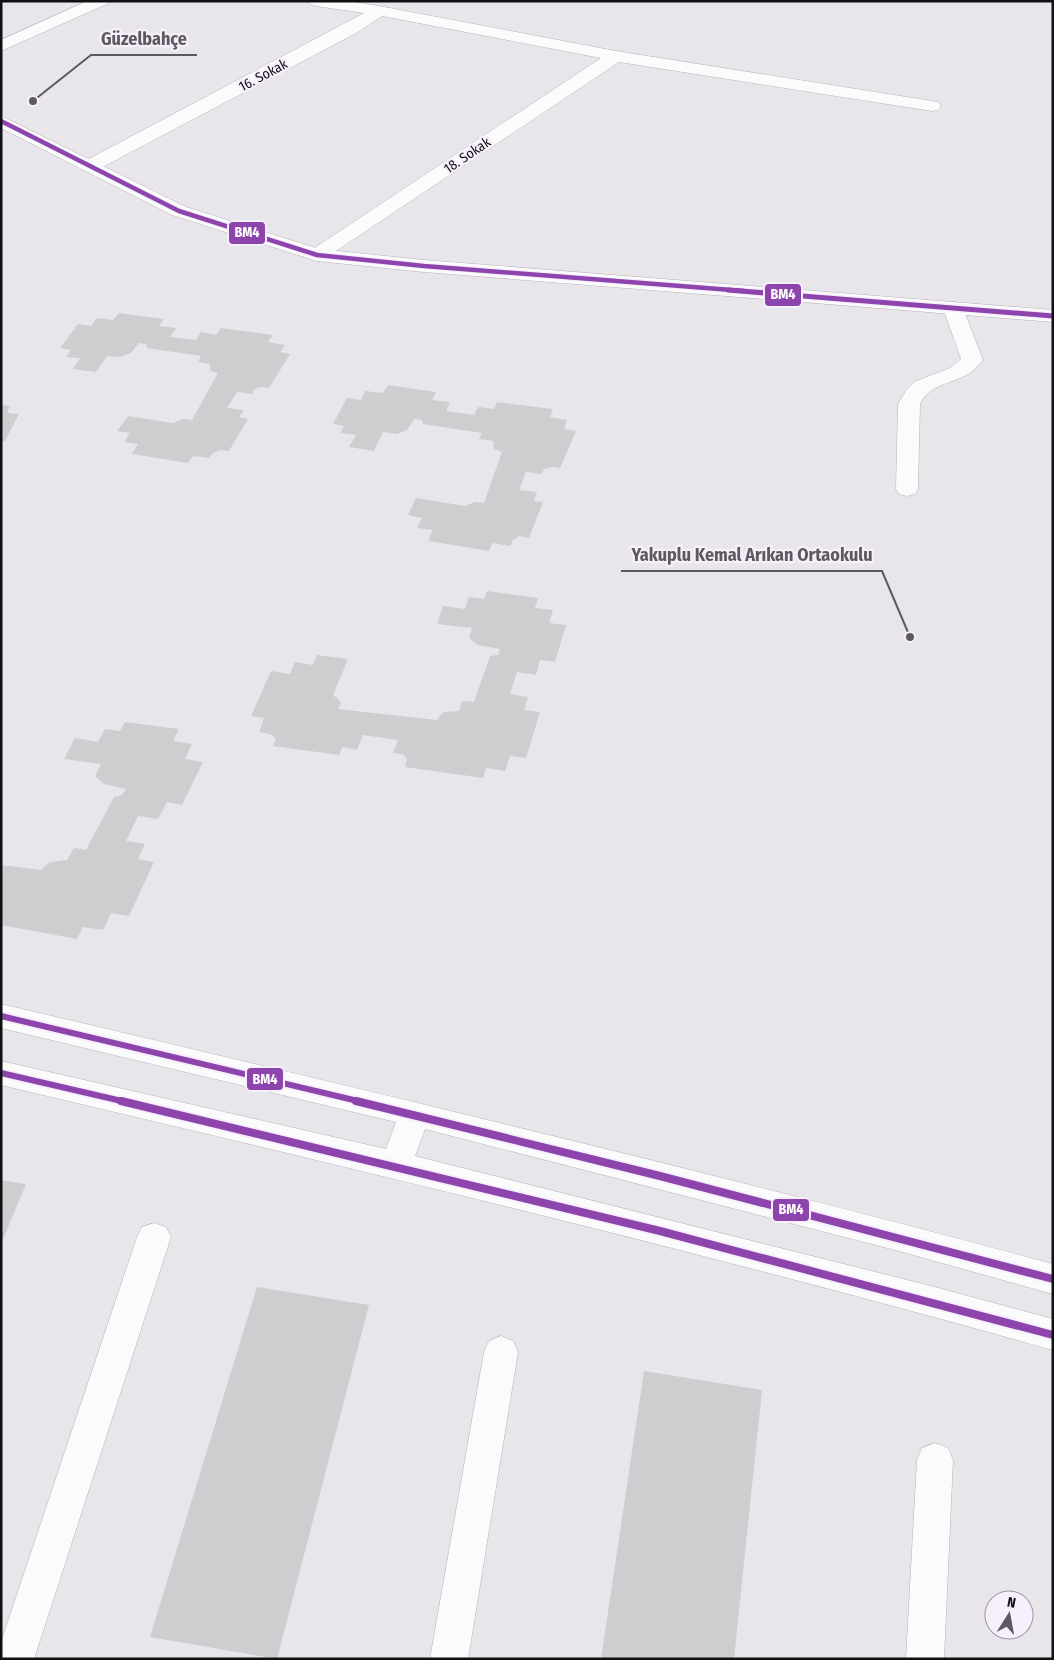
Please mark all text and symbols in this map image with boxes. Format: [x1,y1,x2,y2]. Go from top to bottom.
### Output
callout: Güzelbahçe [91,22,197,55]
text: Güzelbahçe [101,28,187,50]
street label: 16. Sokak [236,55,291,95]
street label: 18. Sokak [441,133,494,177]
line badge: BM4 [228,221,266,245]
text: BM4 [235,224,259,241]
line badge: BM4 [764,283,802,307]
text: BM4 [771,286,795,303]
callout: Yakuplu Kemal Arıkan Ortaokulu [621,538,882,571]
text: Yakuplu Kemal Arıkan Ortaokulu [631,544,872,566]
line badge: BM4 [246,1067,284,1091]
text: BM4 [253,1071,277,1088]
line badge: BM4 [772,1198,810,1222]
text: BM4 [779,1201,803,1218]
north arrow [984,1590,1034,1640]
text: N [1006,1594,1017,1612]

